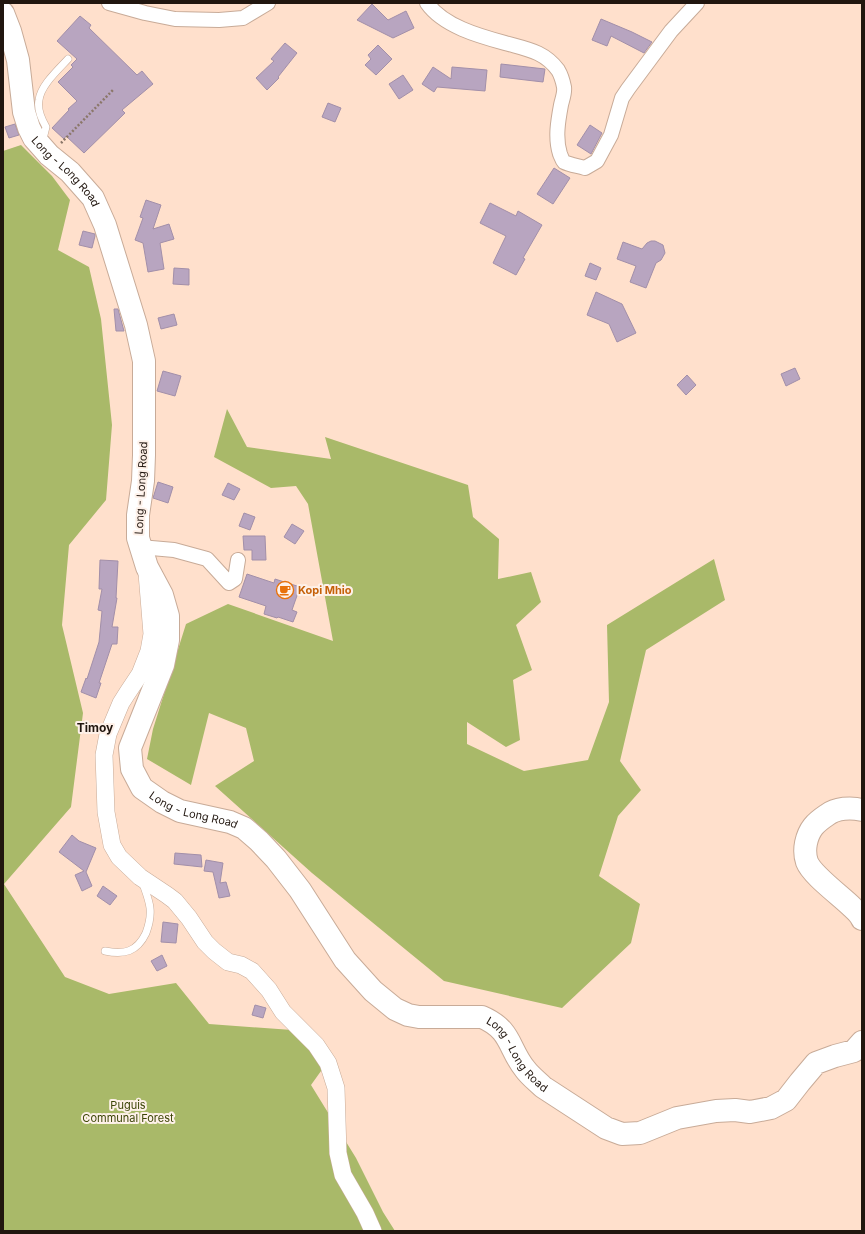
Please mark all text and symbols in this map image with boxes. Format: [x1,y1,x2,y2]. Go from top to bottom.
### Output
street label: Long - Long Road [29,133,103,209]
street label: Long - Long Road [132,441,150,535]
cafe icon: Kopi Mhio [275,580,295,600]
place label: Kopi Mhio [298,583,352,597]
district label: Timoy [77,720,114,735]
street label: Long - Long Road [147,788,240,832]
street label: Long - Long Road [484,1013,550,1095]
park label: Puguis Communal Forest [82,1098,174,1125]

